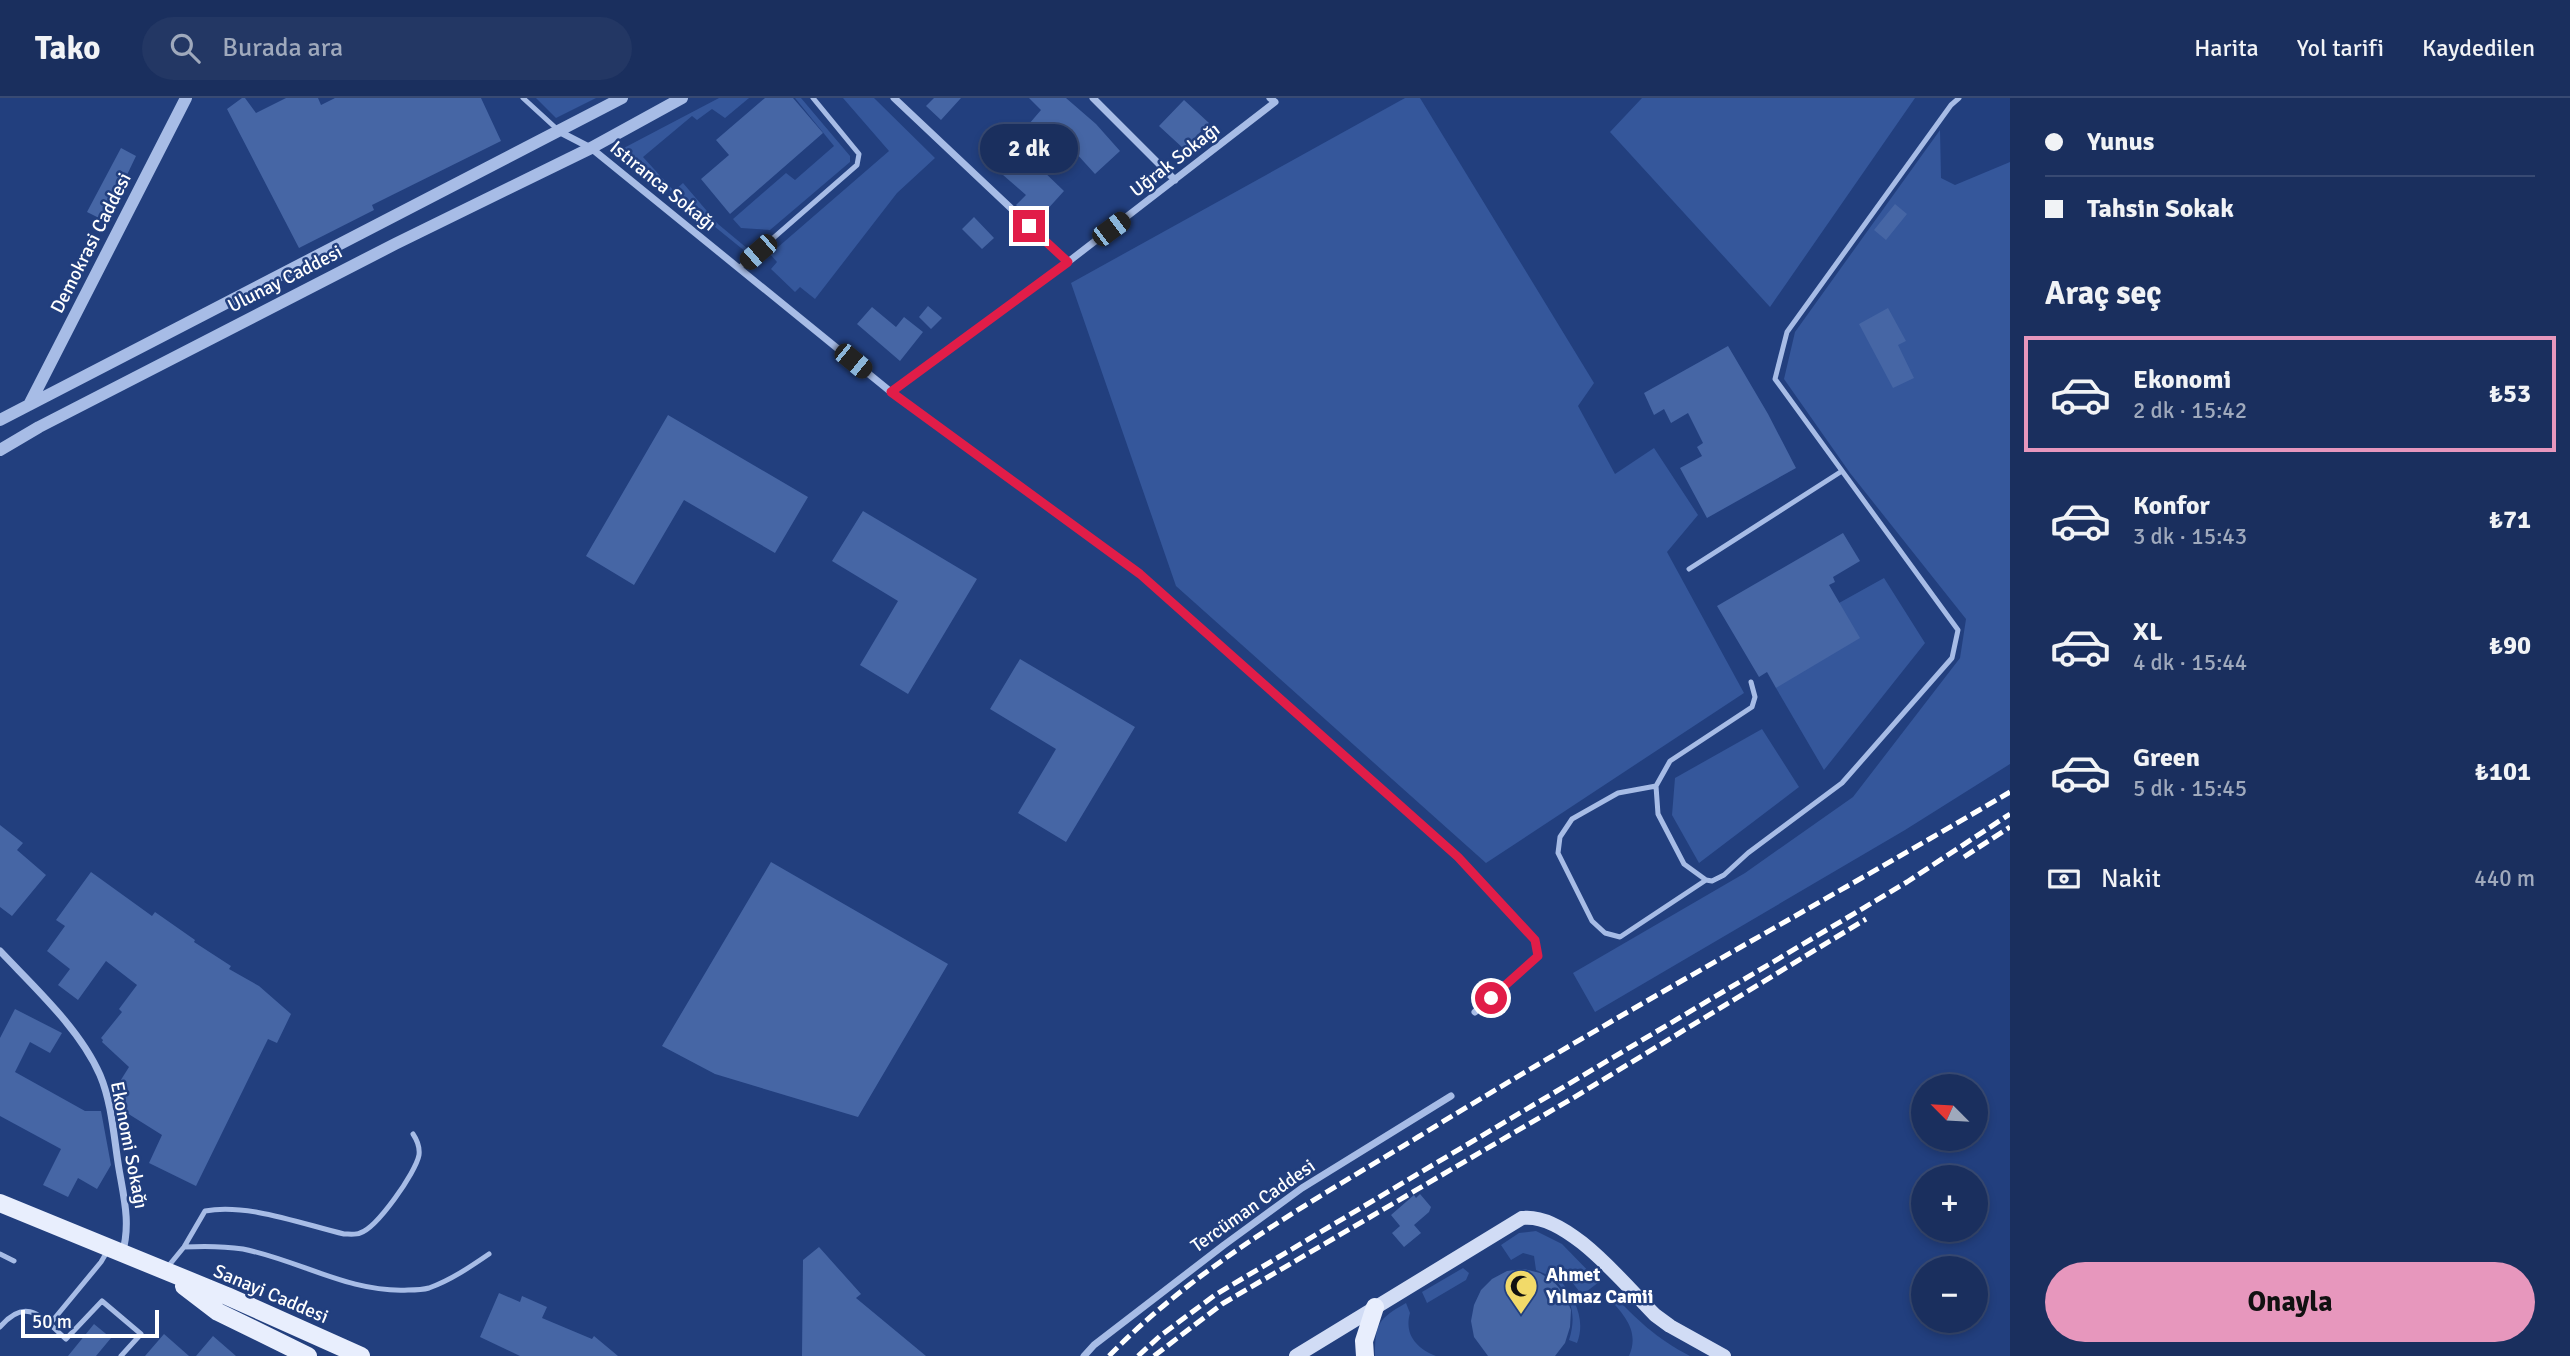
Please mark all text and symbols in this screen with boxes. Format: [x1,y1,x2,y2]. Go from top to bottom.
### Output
search box [142,17,632,80]
text: Tako [35,28,100,69]
icon: search [166,29,204,67]
text: Burada ara [222,32,343,64]
text: Harita [2194,33,2259,63]
text: Yol tarifi [2297,33,2384,63]
text: Kaydedilen [2422,33,2535,63]
street label: Uğrak Sokağı [1125,117,1225,203]
callout: 2 dk [980,124,1078,174]
text: Yunus [2087,126,2154,158]
text: 2 dk [1008,134,1050,163]
street label: Istıranca Sokağı [605,136,721,236]
street label: Demokrasi Caddesi [45,169,137,317]
text: Tahsin Sokak [2087,193,2234,225]
car [1088,208,1135,250]
route end [1013,210,1045,242]
car [736,230,781,274]
street label: Ulunay Caddesi [224,240,346,318]
text: Araç seç [2045,274,2162,313]
car [831,340,876,382]
icon: car [2049,363,2112,426]
text: Ekonomi [2133,364,2231,396]
text: ₺53 [2489,378,2531,410]
text: 2 dk · 15:42 [2133,396,2247,425]
icon: car [2049,489,2112,552]
text: Konfor [2133,490,2210,522]
text: ₺71 [2489,504,2531,536]
text: 3 dk · 15:43 [2133,522,2247,551]
icon: car [2049,615,2112,678]
text: XL [2133,616,2163,648]
text: ₺90 [2489,630,2531,662]
text: 4 dk · 15:44 [2133,648,2247,677]
icon: car [2049,741,2112,804]
text: Green [2133,742,2200,774]
text: ₺101 [2475,756,2531,788]
text: 5 dk · 15:45 [2133,774,2247,803]
icon: cash [2045,860,2083,898]
text: Nakit [2101,863,2161,895]
text: 440 m [2474,864,2535,893]
route start [1475,982,1507,1014]
north arrow [1911,1074,1988,1152]
map controls [1911,1074,1988,1333]
street label: Ekonomi Sokağı [105,1079,153,1211]
street label: Tercüman Caddesi [1186,1154,1320,1258]
button: + [1911,1165,1988,1242]
button: − [1911,1256,1988,1333]
street label: Sanayi Caddesi [210,1259,332,1329]
button: Onayla [2045,1262,2535,1342]
place label: Ahmet Yılmaz Camii [1545,1263,1653,1309]
mosque icon: Ahmet Yılmaz Camii [1502,1267,1540,1316]
scale bar [21,1307,159,1339]
text: 50 m [32,1310,72,1334]

